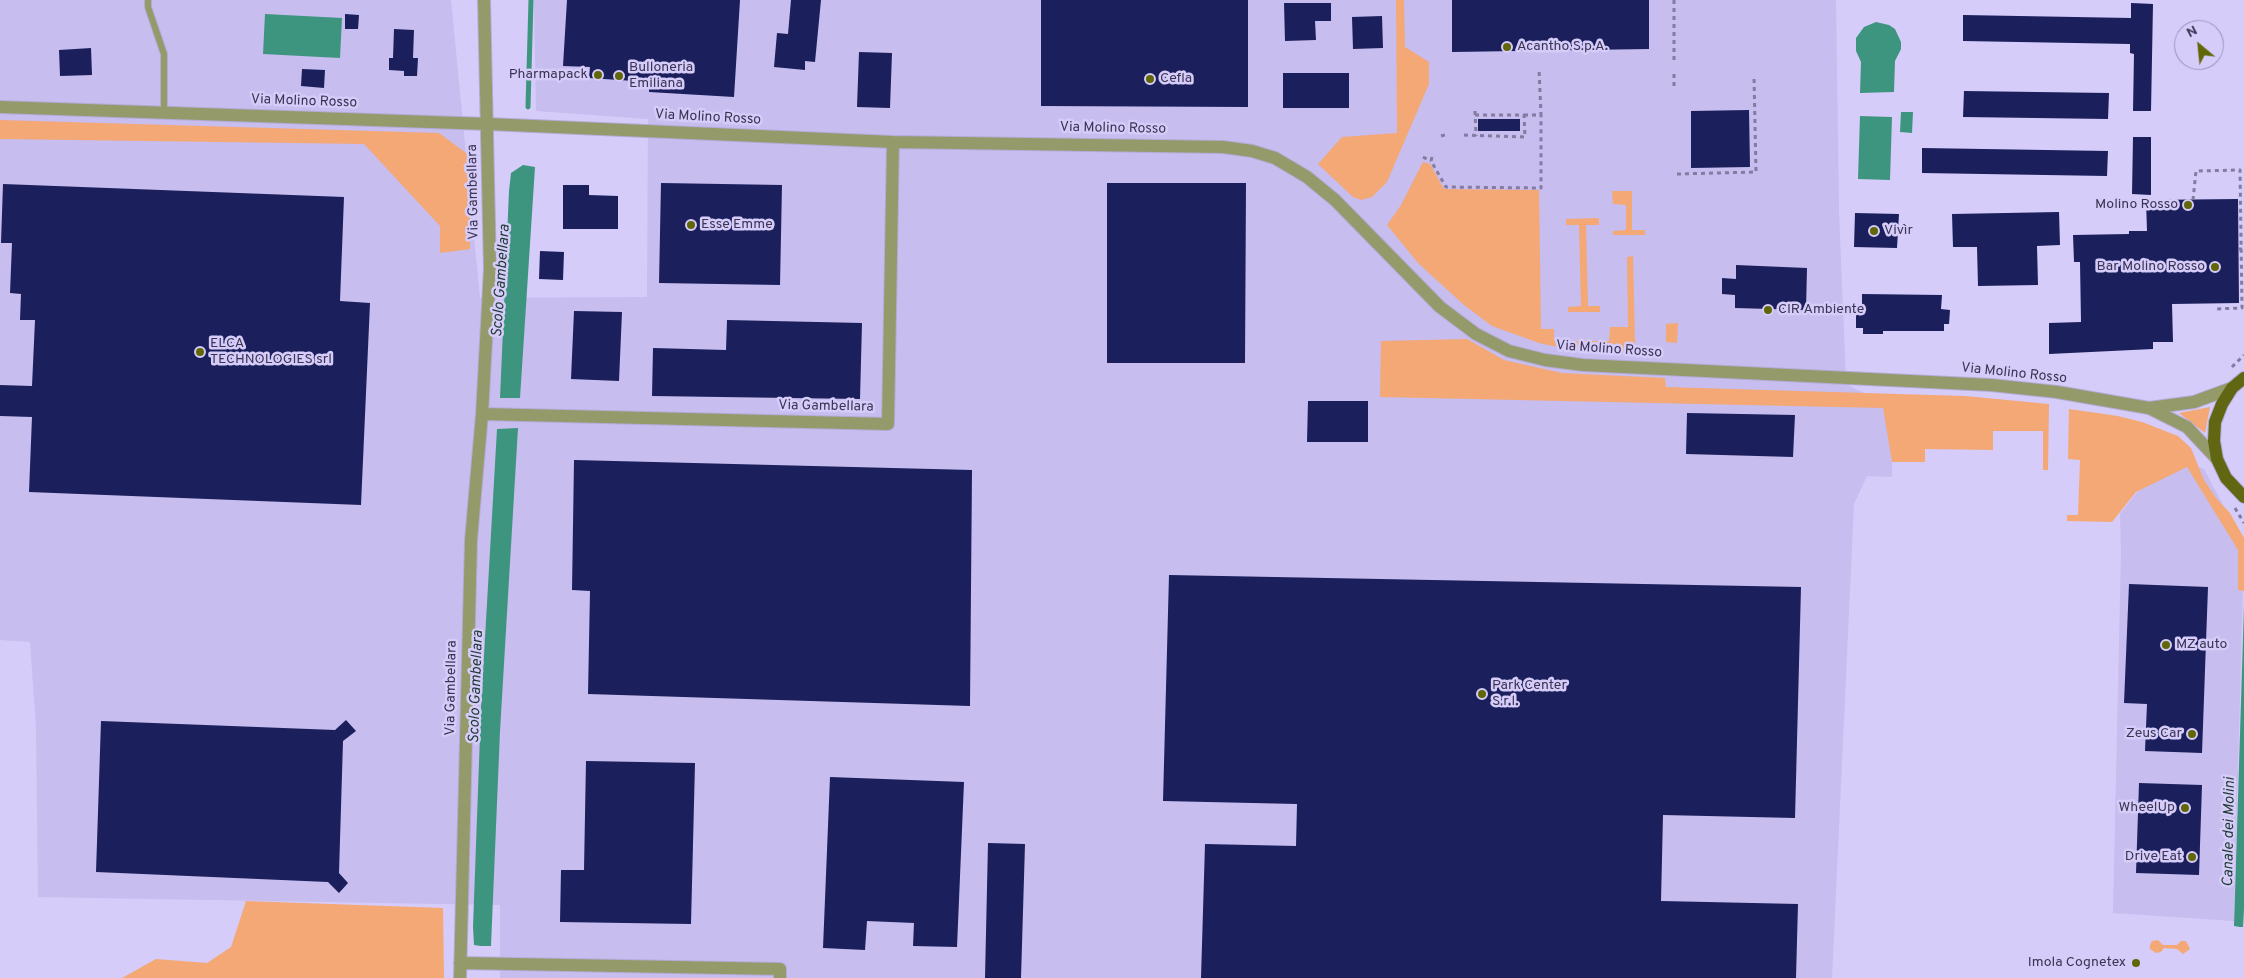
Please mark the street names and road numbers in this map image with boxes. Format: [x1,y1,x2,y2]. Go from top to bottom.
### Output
street label: Via Molino Rosso [251,92,357,112]
street label: Via Molino Rosso [654,107,762,129]
street label: Via Molino Rosso [1060,120,1166,138]
street label: Via Gambellara [465,144,483,240]
street label: Via Molino Rosso [1555,338,1663,362]
street label: Via Molino Rosso [1960,360,2068,388]
street label: Via Gambellara [778,398,874,416]
street label: Via Gambellara [443,640,461,736]

